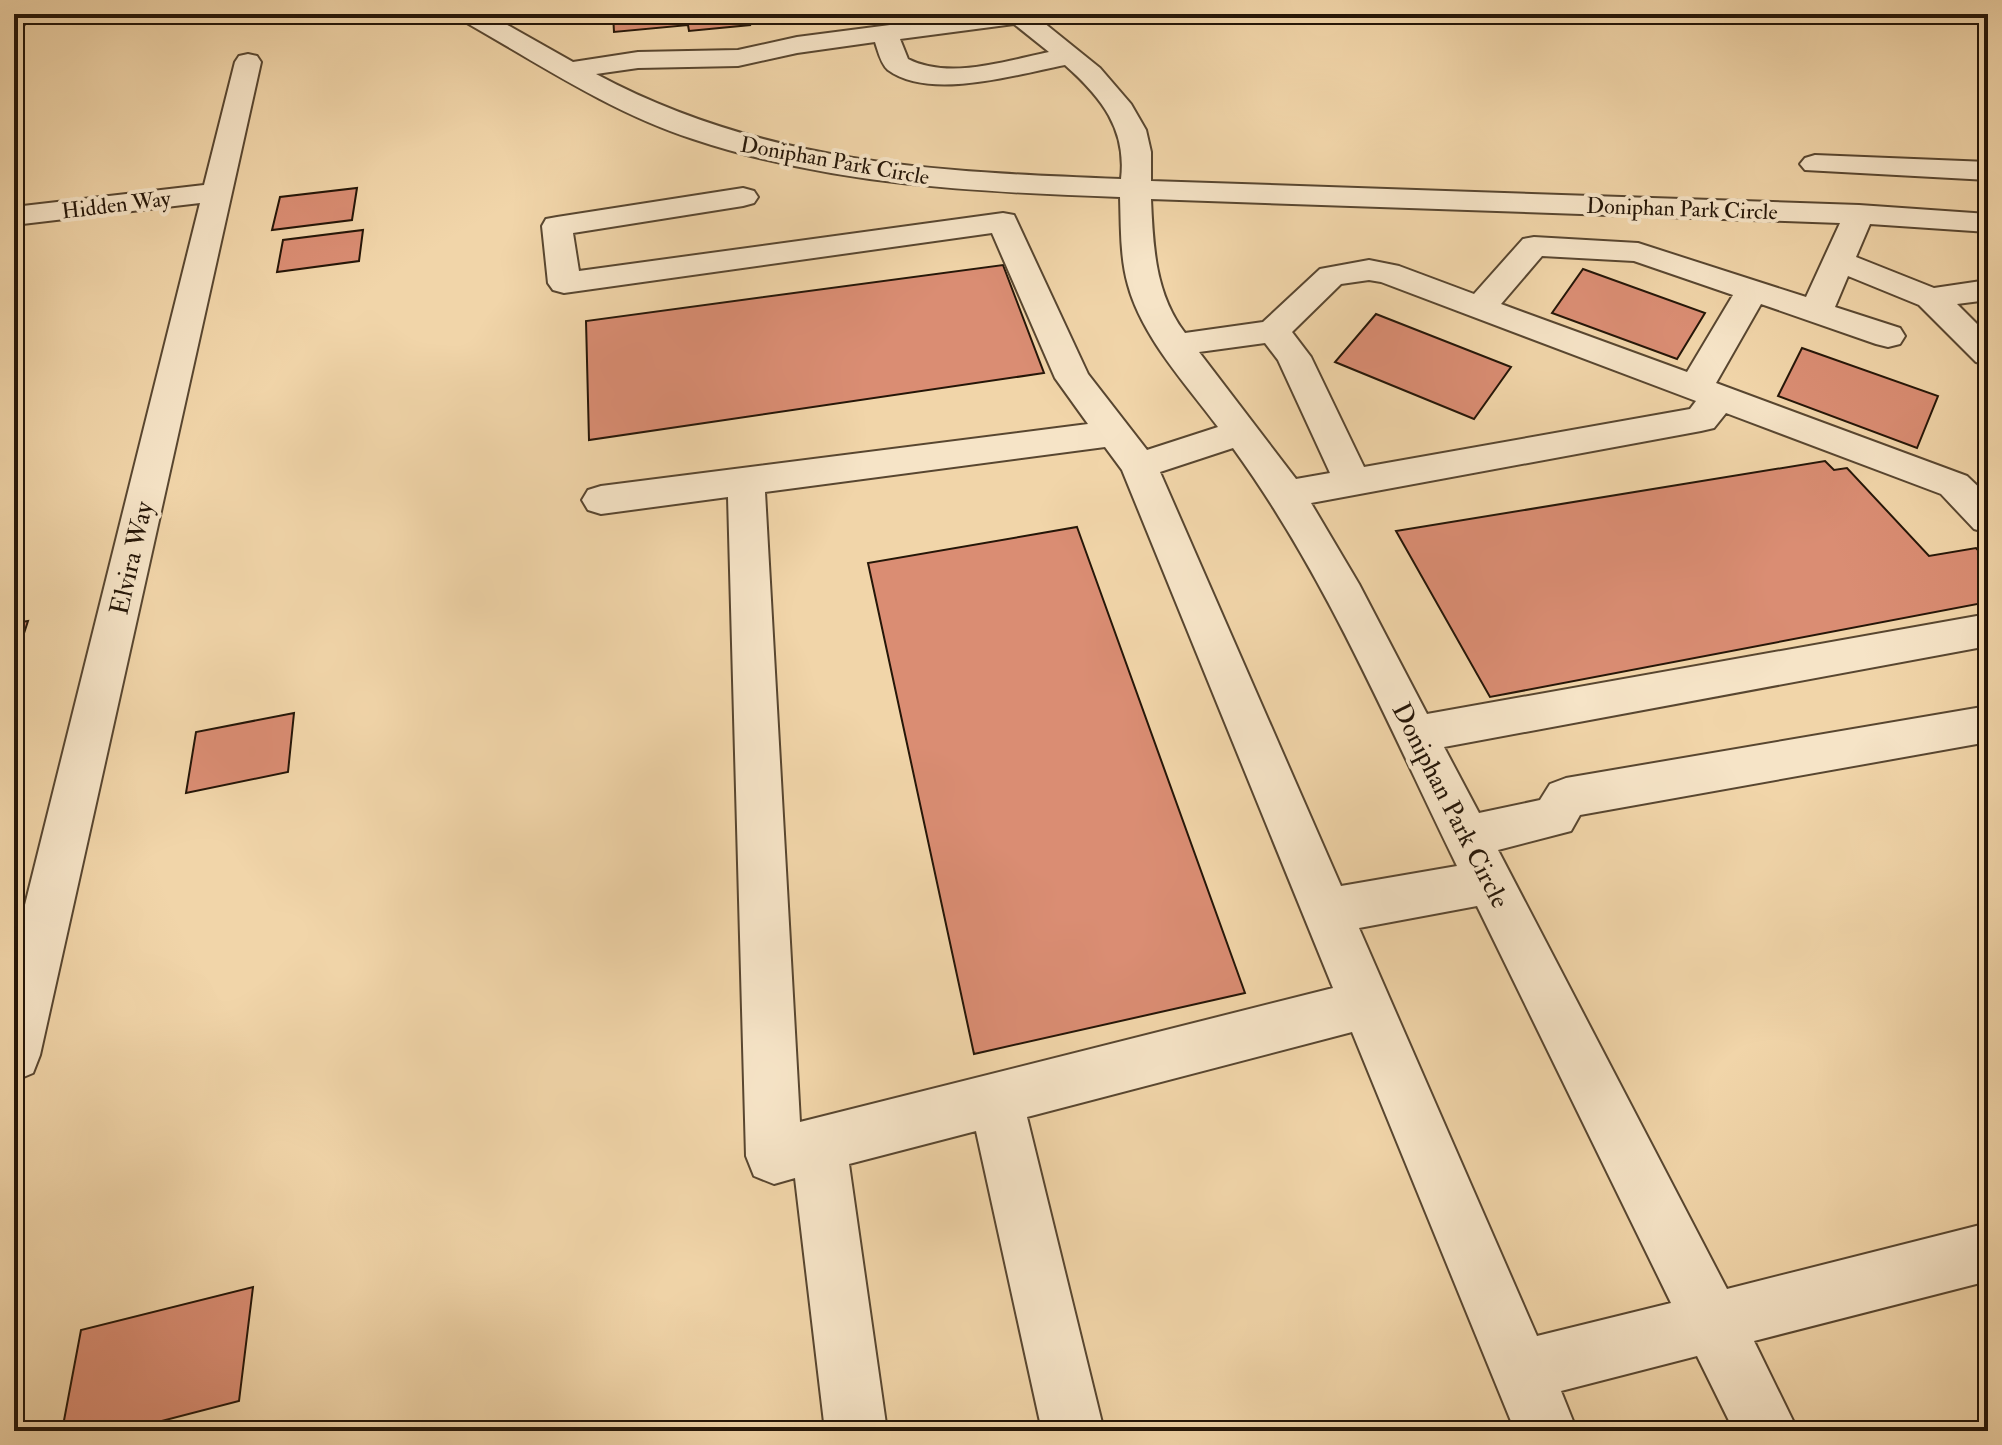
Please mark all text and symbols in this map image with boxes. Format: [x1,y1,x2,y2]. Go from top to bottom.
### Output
street label: Doniphan Park Circle [738,131,932,192]
street label: Hidden Way [60,184,173,226]
street label: Doniphan Park Circle [1586,192,1778,227]
street label: Elvira Way [103,498,161,618]
street label: Doniphan Park Circle [1384,697,1516,914]

